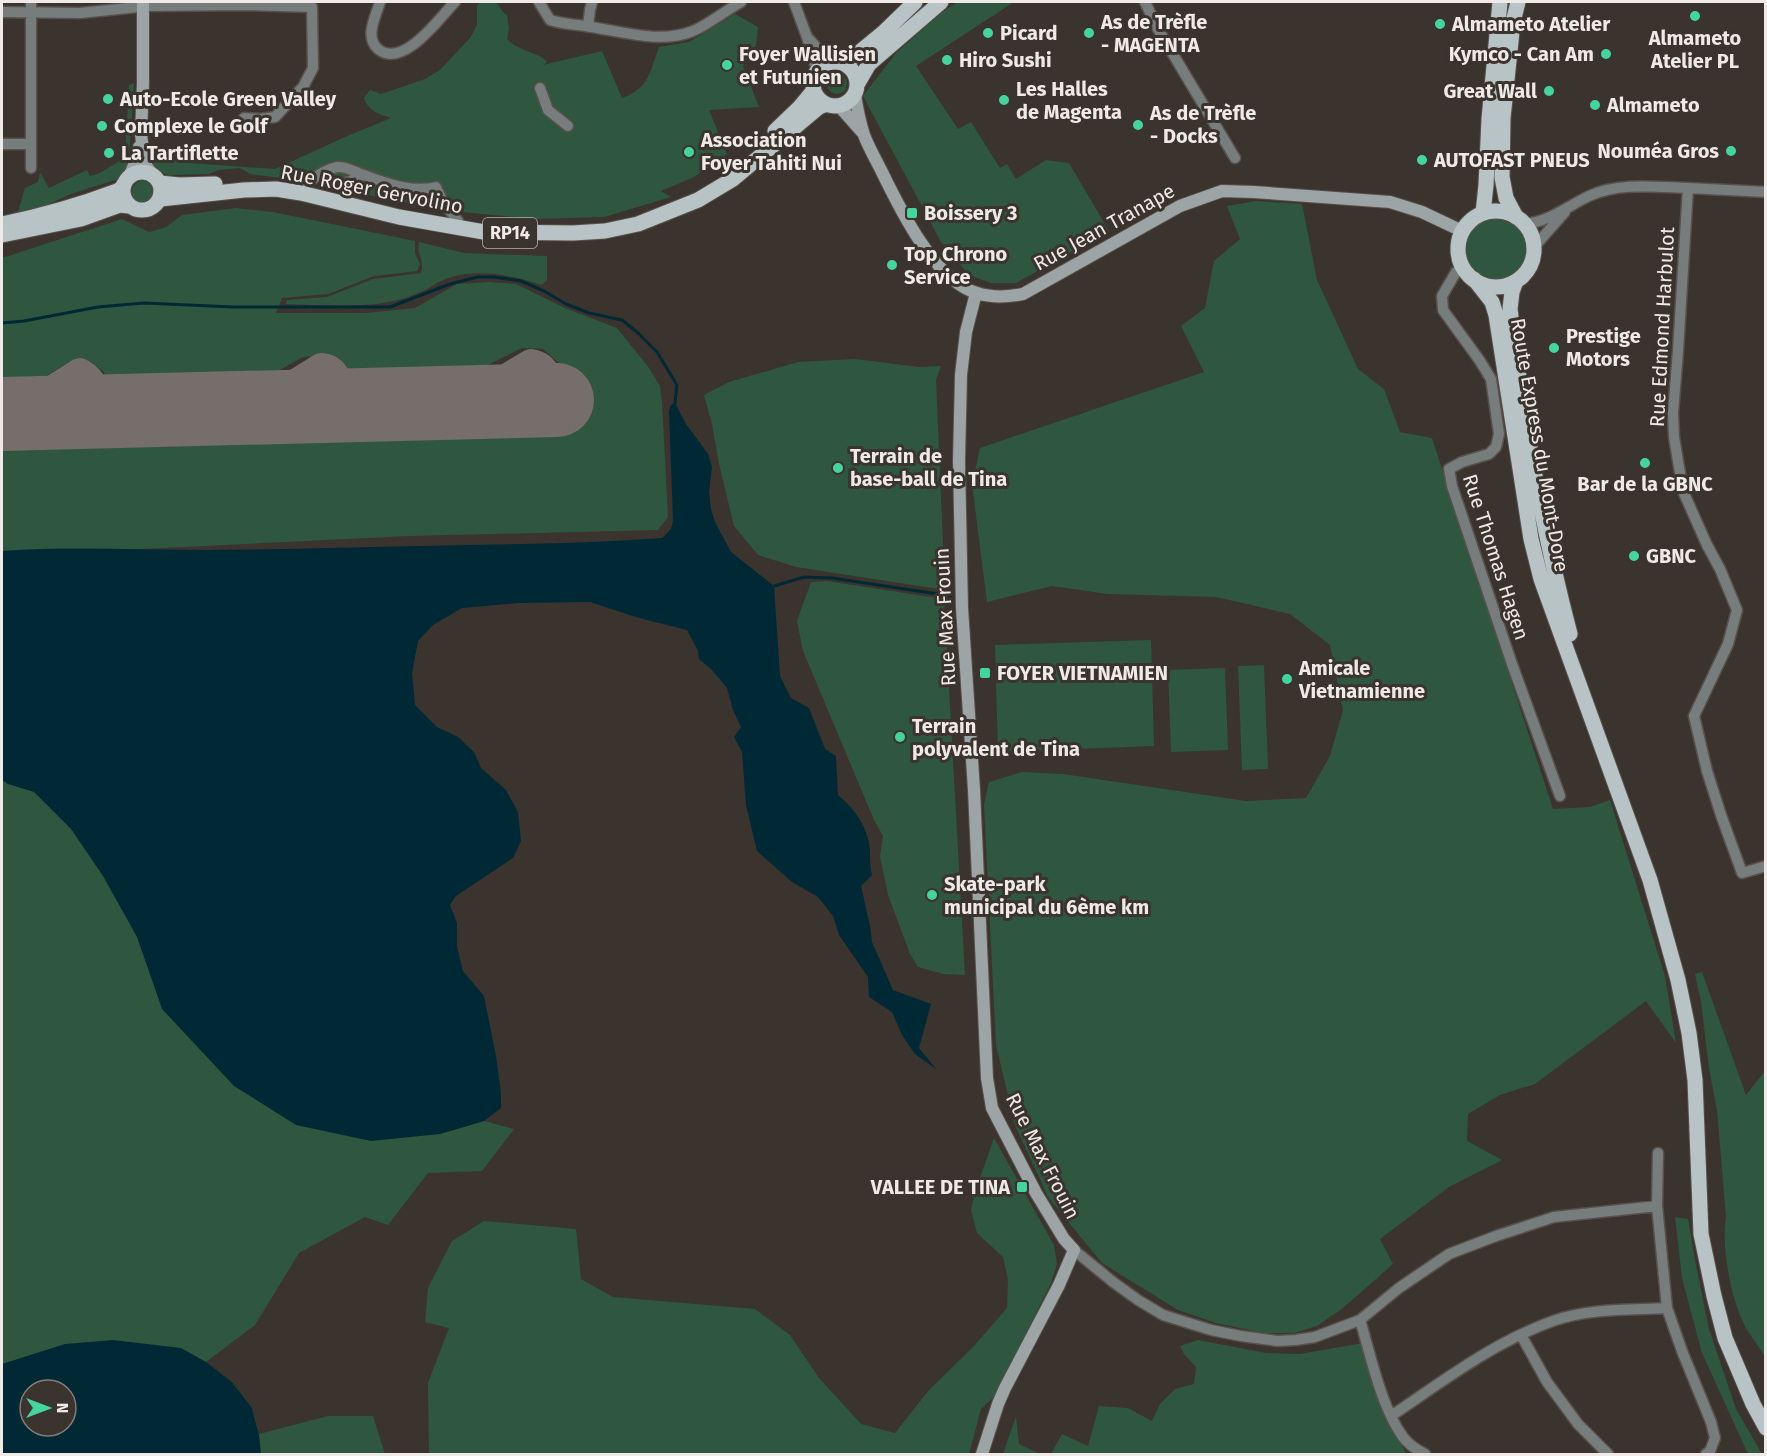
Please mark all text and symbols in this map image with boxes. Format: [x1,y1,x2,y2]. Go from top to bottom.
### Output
marker: Almameto Atelier PL [1688,9,1702,23]
place label: As de Trèfle - MAGENTA [1100,10,1207,57]
place label: Almameto Atelier [1451,12,1611,36]
marker: Almameto Atelier [1433,17,1447,31]
place label: Picard [1000,21,1057,45]
marker: Picard [981,26,995,40]
marker: As de Trèfle - MAGENTA [1082,26,1096,40]
place label: Almameto Atelier PL [1648,26,1742,73]
place label: Foyer Wallisien et Futunien [739,42,876,89]
place label: Kymco - Can Am [1449,42,1594,66]
marker: Kymco - Can Am [1599,47,1613,61]
place label: Hiro Sushi [959,48,1052,72]
marker: Hiro Sushi [940,53,954,67]
marker: Foyer Wallisien et Futunien [720,58,734,72]
place label: Les Halles de Magenta [1016,77,1122,124]
place label: Great Wall [1443,79,1537,103]
marker: Great Wall [1542,84,1556,98]
place label: Auto-Ecole Green Valley [119,87,337,111]
marker: Auto-Ecole Green Valley [101,92,115,106]
marker: Les Halles de Magenta [997,93,1011,107]
place label: Almameto [1606,93,1700,117]
marker: Almameto [1588,98,1602,112]
place label: As de Trèfle - Docks [1149,101,1256,148]
place label: Complexe le Golf [114,114,269,138]
marker: As de Trèfle - Docks [1131,118,1145,132]
marker: Complexe le Golf [95,119,109,133]
place label: Association Foyer Tahiti Nui [700,128,842,175]
place label: Nouméa Gros [1598,139,1719,163]
place label: La Tartiflette [121,141,239,165]
marker: Nouméa Gros [1724,144,1738,158]
marker: Association Foyer Tahiti Nui [682,145,696,159]
marker: La Tartiflette [102,146,116,160]
place label: AUTOFAST PNEUS [1433,148,1590,172]
marker: AUTOFAST PNEUS [1415,153,1429,167]
street label: Rue Roger Gervolino [279,160,465,218]
street label: Rue Jean Tranape [1029,178,1179,276]
place label: Boissery 3 [924,201,1017,225]
marker: Boissery 3 [905,206,919,220]
road number: RP14 [483,218,537,248]
street label: Rue Edmond Harbulot [1645,226,1679,428]
place label: Top Chrono Service [904,242,1008,289]
marker: Top Chrono Service [885,258,899,272]
street label: Route Express du Mont-Dore [1506,316,1574,574]
place label: Prestige Motors [1566,324,1641,371]
marker: Prestige Motors [1547,341,1561,355]
place label: Terrain de base-ball de Tina [850,444,1007,491]
marker: Bar de la GBNC [1638,456,1652,470]
marker: Terrain de base-ball de Tina [831,461,845,475]
street label: Rue Thomas Hagen [1458,471,1534,643]
place label: Bar de la GBNC [1577,472,1713,496]
place label: GBNC [1646,544,1697,568]
street label: Rue Max Frouin [929,547,961,687]
marker: GBNC [1627,549,1641,563]
place label: Amicale Vietnamienne [1298,656,1425,703]
place label: FOYER VIETNAMIEN [997,661,1168,685]
marker: FOYER VIETNAMIEN [978,666,992,680]
marker: Amicale Vietnamienne [1280,672,1294,686]
place label: Terrain polyvalent de Tina [912,714,1080,761]
marker: Terrain polyvalent de Tina [893,730,907,744]
place label: Skate-park municipal du 6ème km [944,872,1149,919]
marker: Skate-park municipal du 6ème km [925,888,939,902]
street label: Rue Max Frouin [1001,1089,1085,1223]
place label: VALLEE DE TINA [870,1175,1011,1199]
marker: VALLEE DE TINA [1015,1180,1029,1194]
north arrow [18,1378,78,1438]
text: N [53,1403,72,1413]

